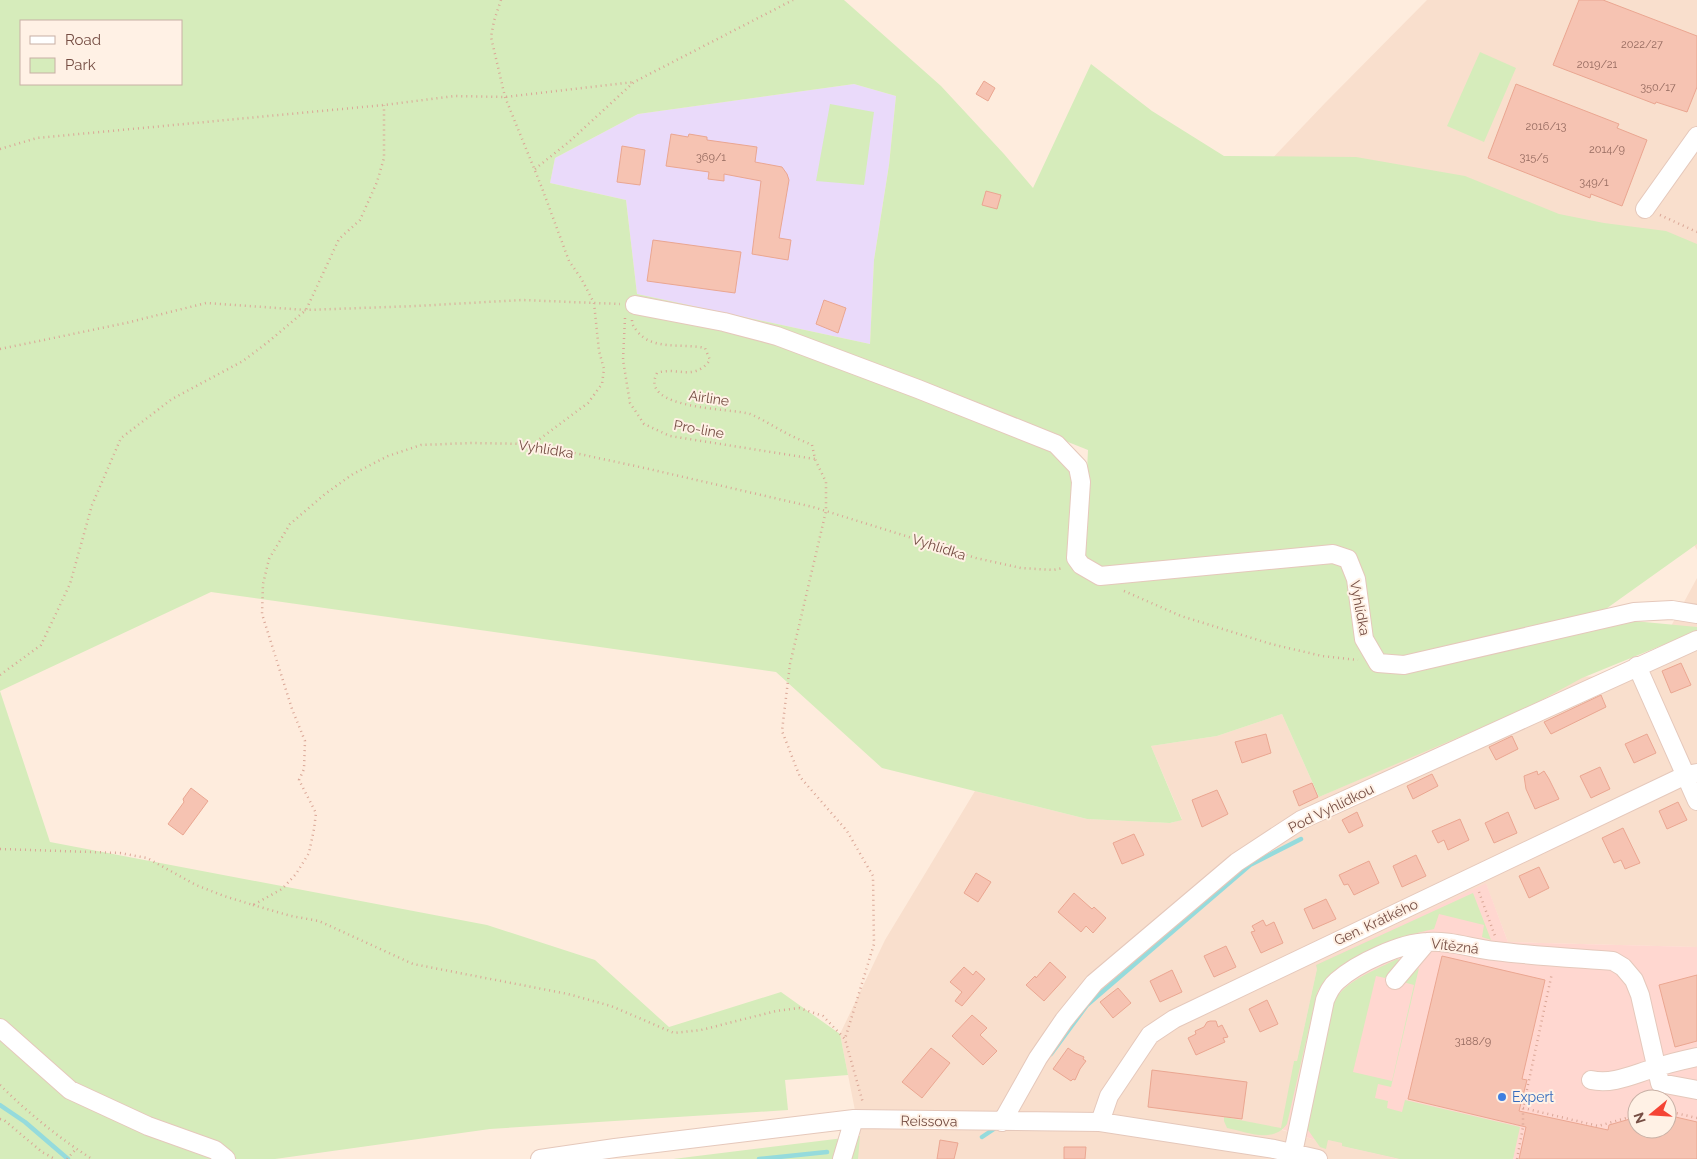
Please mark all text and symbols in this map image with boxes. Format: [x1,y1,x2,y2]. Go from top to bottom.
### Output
legend [20,20,182,85]
text: Road [65,31,101,49]
house number: 2022/27 [1621,38,1663,51]
text: Park [65,56,96,74]
house number: 2019/21 [1577,58,1618,71]
house number: 350/17 [1640,81,1676,94]
house number: 2016/13 [1526,120,1567,133]
house number: 2014/9 [1589,143,1625,156]
house number: 369/1 [696,151,726,164]
house number: 315/5 [1520,151,1548,164]
house number: 349/1 [1579,176,1609,189]
street label: Airline [688,387,730,409]
street label: Pro-line [673,417,725,441]
street label: Vyhlídka [517,437,575,461]
street label: Vyhlídka [910,531,968,563]
street label: Vyhlídka [1347,579,1373,637]
street label: Pod Vyhlídkou [1286,780,1376,836]
street label: Gen. Krátkého [1332,896,1420,948]
street label: Vítězná [1430,935,1480,957]
house number: 3188/9 [1455,1035,1491,1048]
place label: Expert [1512,1089,1554,1105]
north arrow [1627,1089,1677,1139]
marker: Expert [1496,1091,1508,1103]
text: N [1630,1110,1649,1126]
street label: Reissova [901,1113,957,1129]

